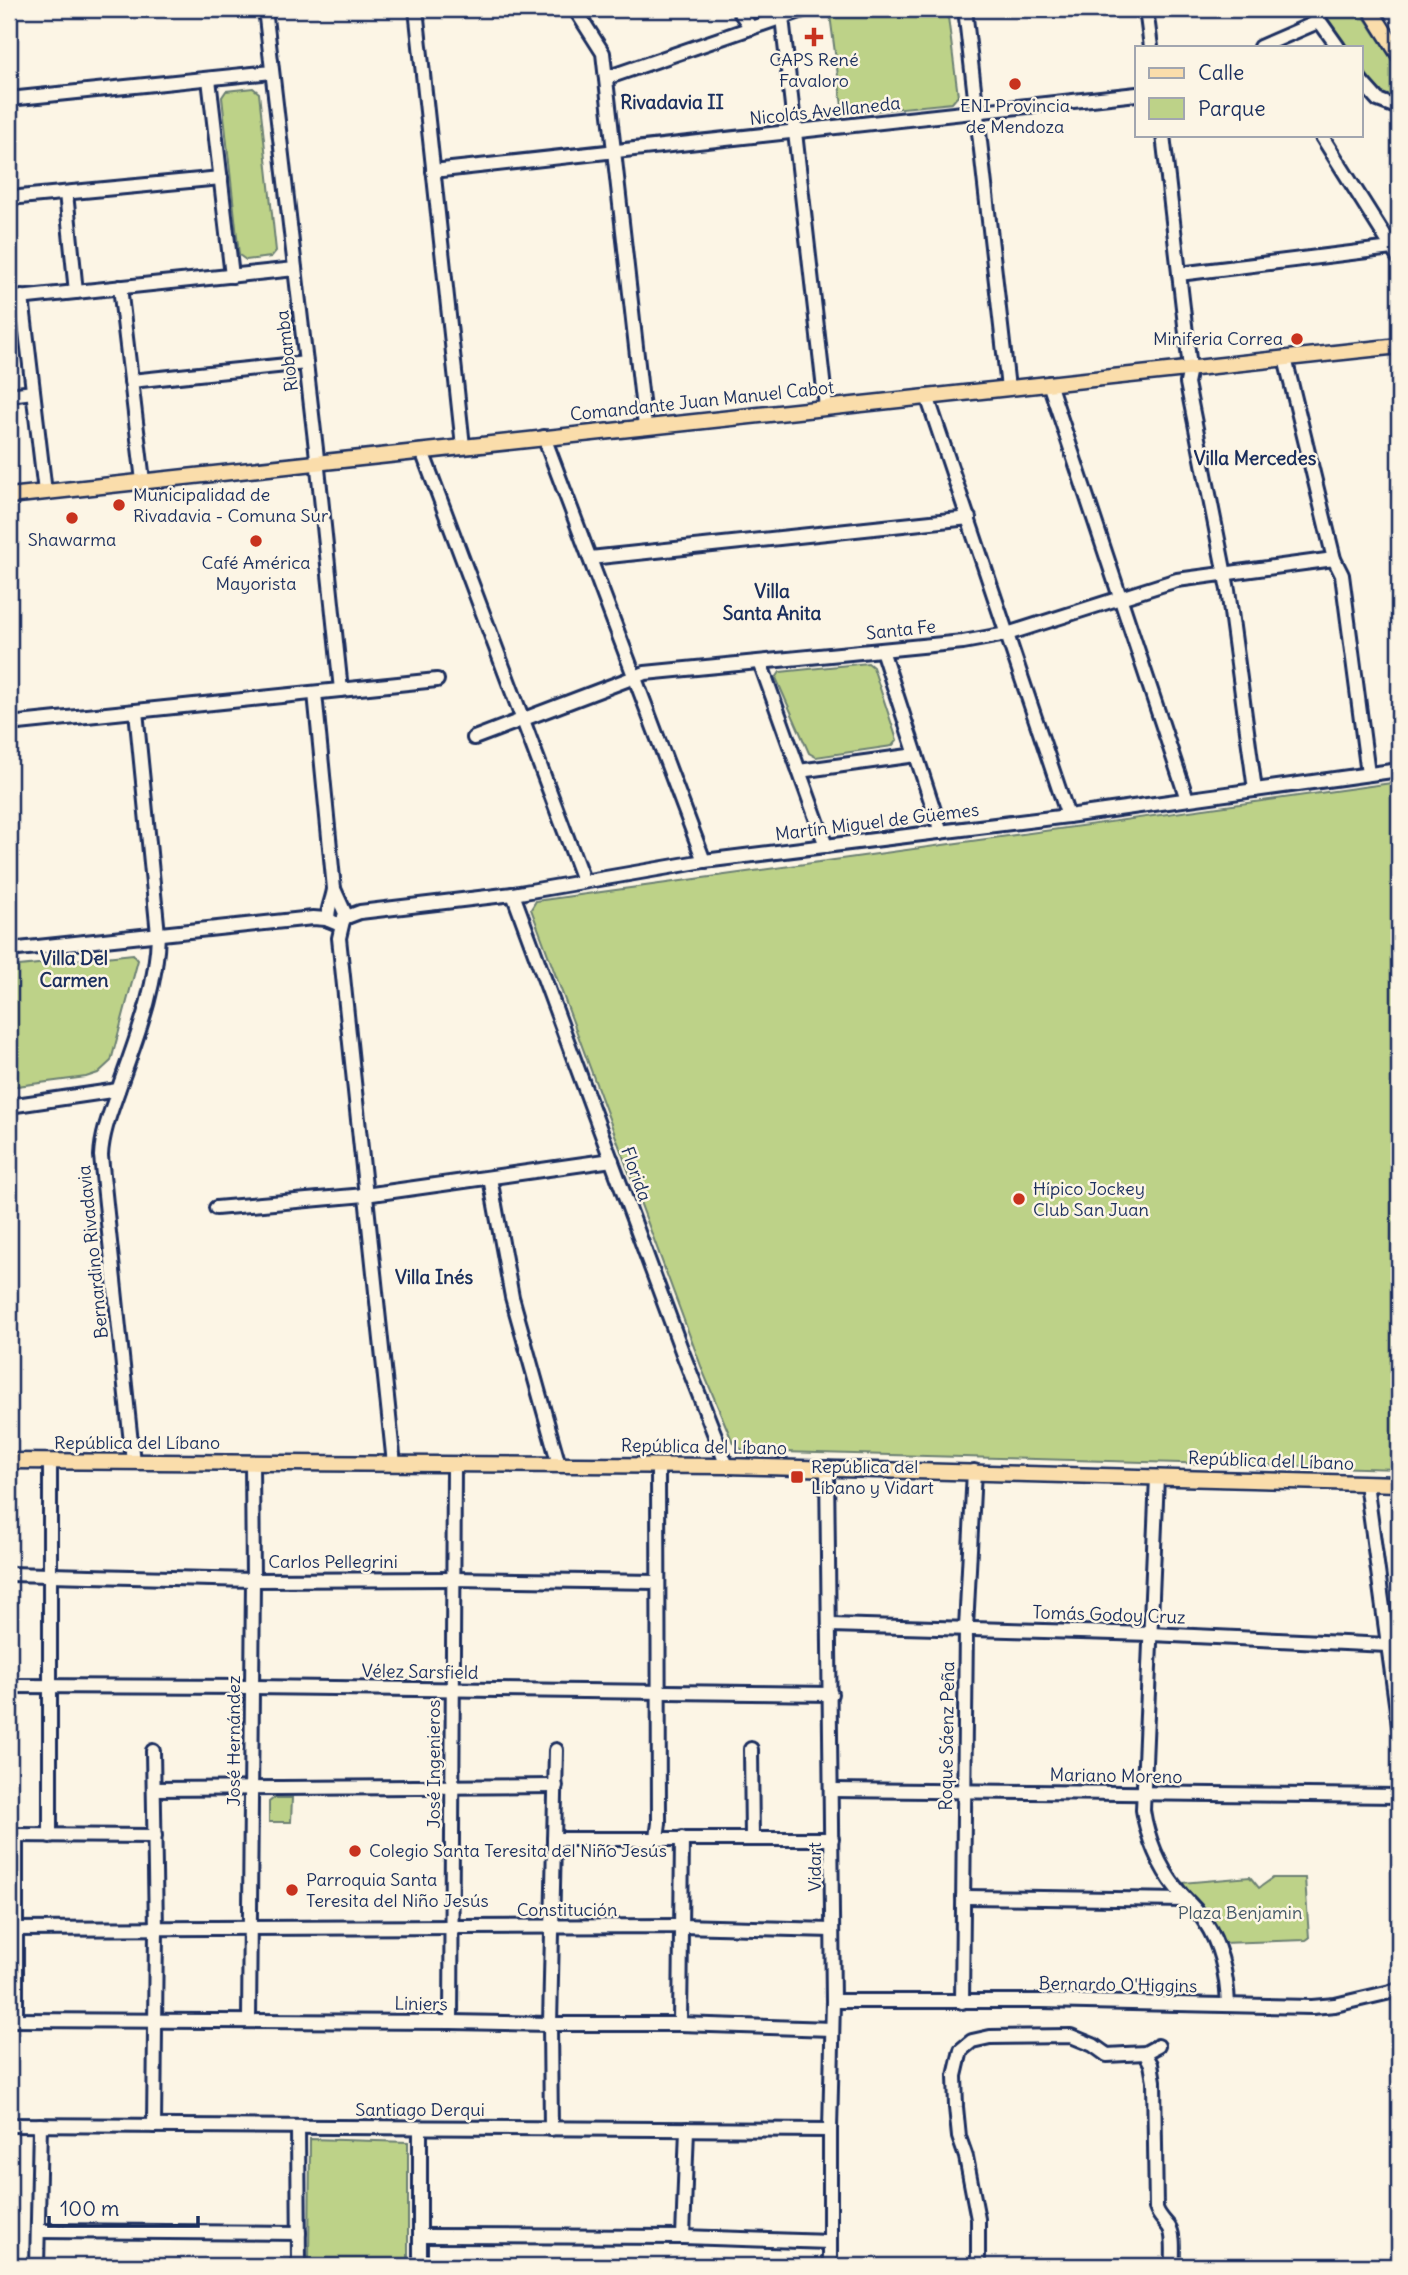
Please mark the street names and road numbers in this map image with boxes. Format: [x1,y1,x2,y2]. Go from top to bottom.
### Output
street label: Nicolás Avellaneda [748,91,901,130]
street label: Riobamba [270,309,303,393]
street label: Comandante Juan Manuel Cabot [569,375,835,426]
street label: Santa Fe [865,614,937,645]
street label: Martín Miguel de Güemes [774,798,980,845]
street label: Florida [616,1143,657,1204]
street label: Bernardino Rivadavia [72,1164,113,1340]
street label: República del Líbano [54,1431,220,1454]
street label: República del Líbano [621,1434,787,1459]
street label: República del Líbano [1188,1446,1354,1475]
street label: Carlos Pellegrini [268,1550,398,1573]
street label: Tomás Godoy Cruz [1032,1600,1186,1629]
street label: Vélez Sarsfield [361,1659,479,1684]
street label: Roque Sáenz Peña [934,1661,959,1811]
street label: José Hernández [222,1675,245,1807]
street label: José Ingenieros [422,1700,445,1828]
street label: Mariano Moreno [1049,1763,1183,1788]
street label: Vidart [803,1842,826,1892]
street label: Constitución [517,1898,617,1921]
street label: Bernardo O'Higgins [1038,1972,1198,1997]
street label: Liniers [394,1992,448,2015]
street label: Santiago Derqui [355,2098,485,2121]

